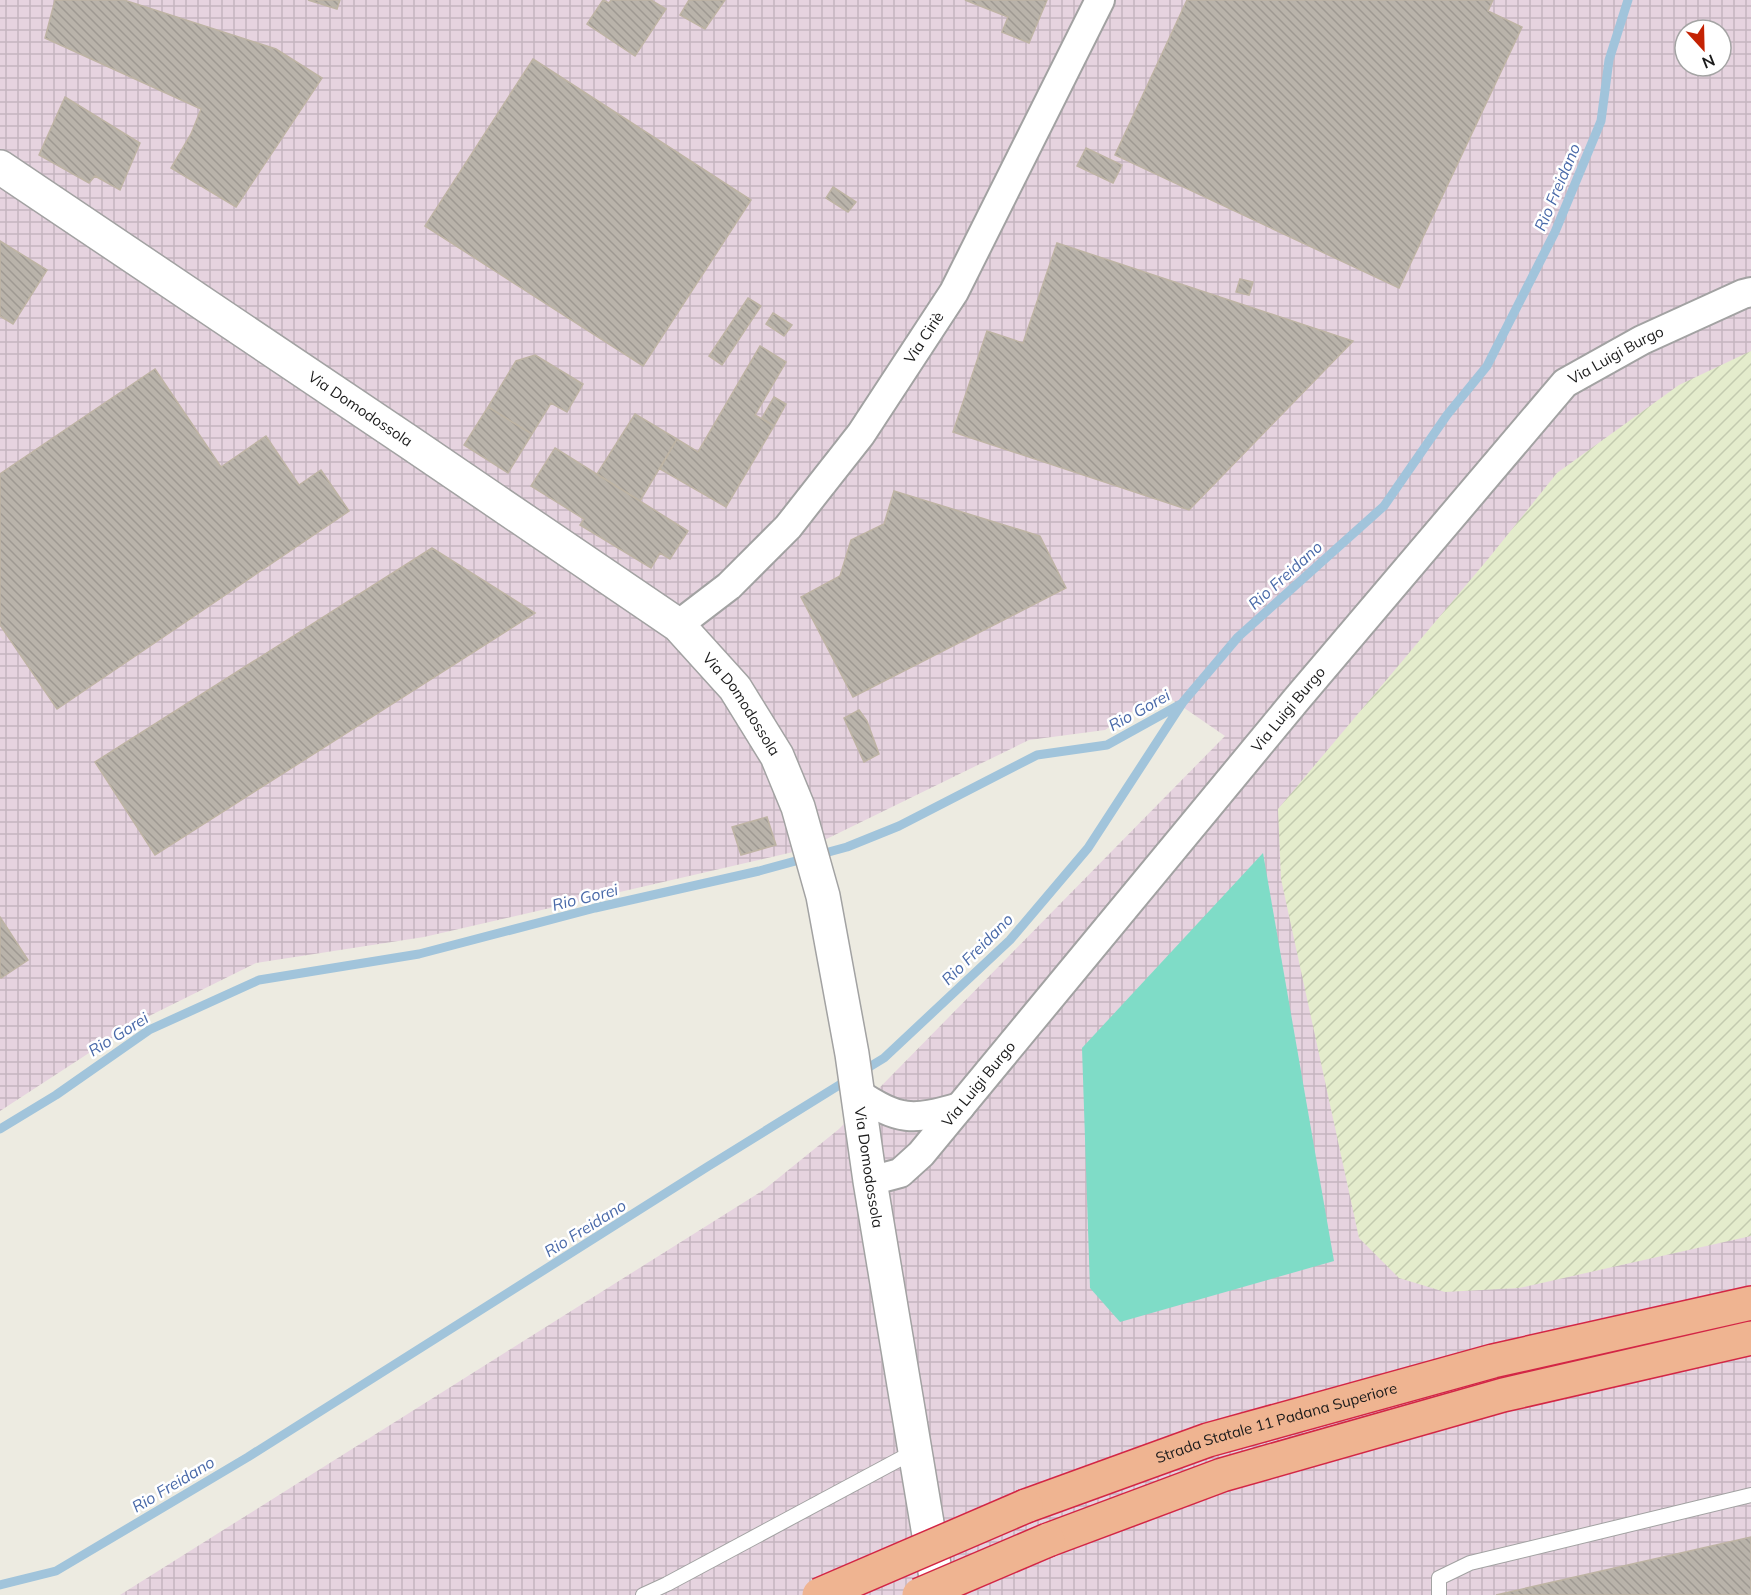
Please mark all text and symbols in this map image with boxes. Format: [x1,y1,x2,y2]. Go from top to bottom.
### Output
north arrow [1673,18,1733,78]
text: N [1699,50,1718,73]
water label: Rio Freidano [1530,140,1584,234]
street label: Via Ciriè [900,308,948,367]
street label: Via Luigi Burgo [1565,322,1666,388]
street label: Via Domodossola [304,367,416,451]
water label: Rio Freidano [1244,536,1326,614]
street label: Via Domodossola [699,648,784,759]
street label: Via Luigi Burgo [1247,663,1329,756]
water label: Rio Gorei [1105,685,1173,735]
water label: Rio Gorei [550,879,620,915]
water label: Rio Freidano [937,909,1017,989]
water label: Rio Gorei [84,1008,152,1060]
street label: Via Luigi Burgo [937,1037,1019,1131]
street label: Via Domodossola [851,1106,888,1229]
water label: Rio Freidano [540,1195,630,1261]
street label: Strada Statale 11 Padana Superiore [1153,1378,1399,1467]
water label: Rio Freidano [128,1451,218,1517]

